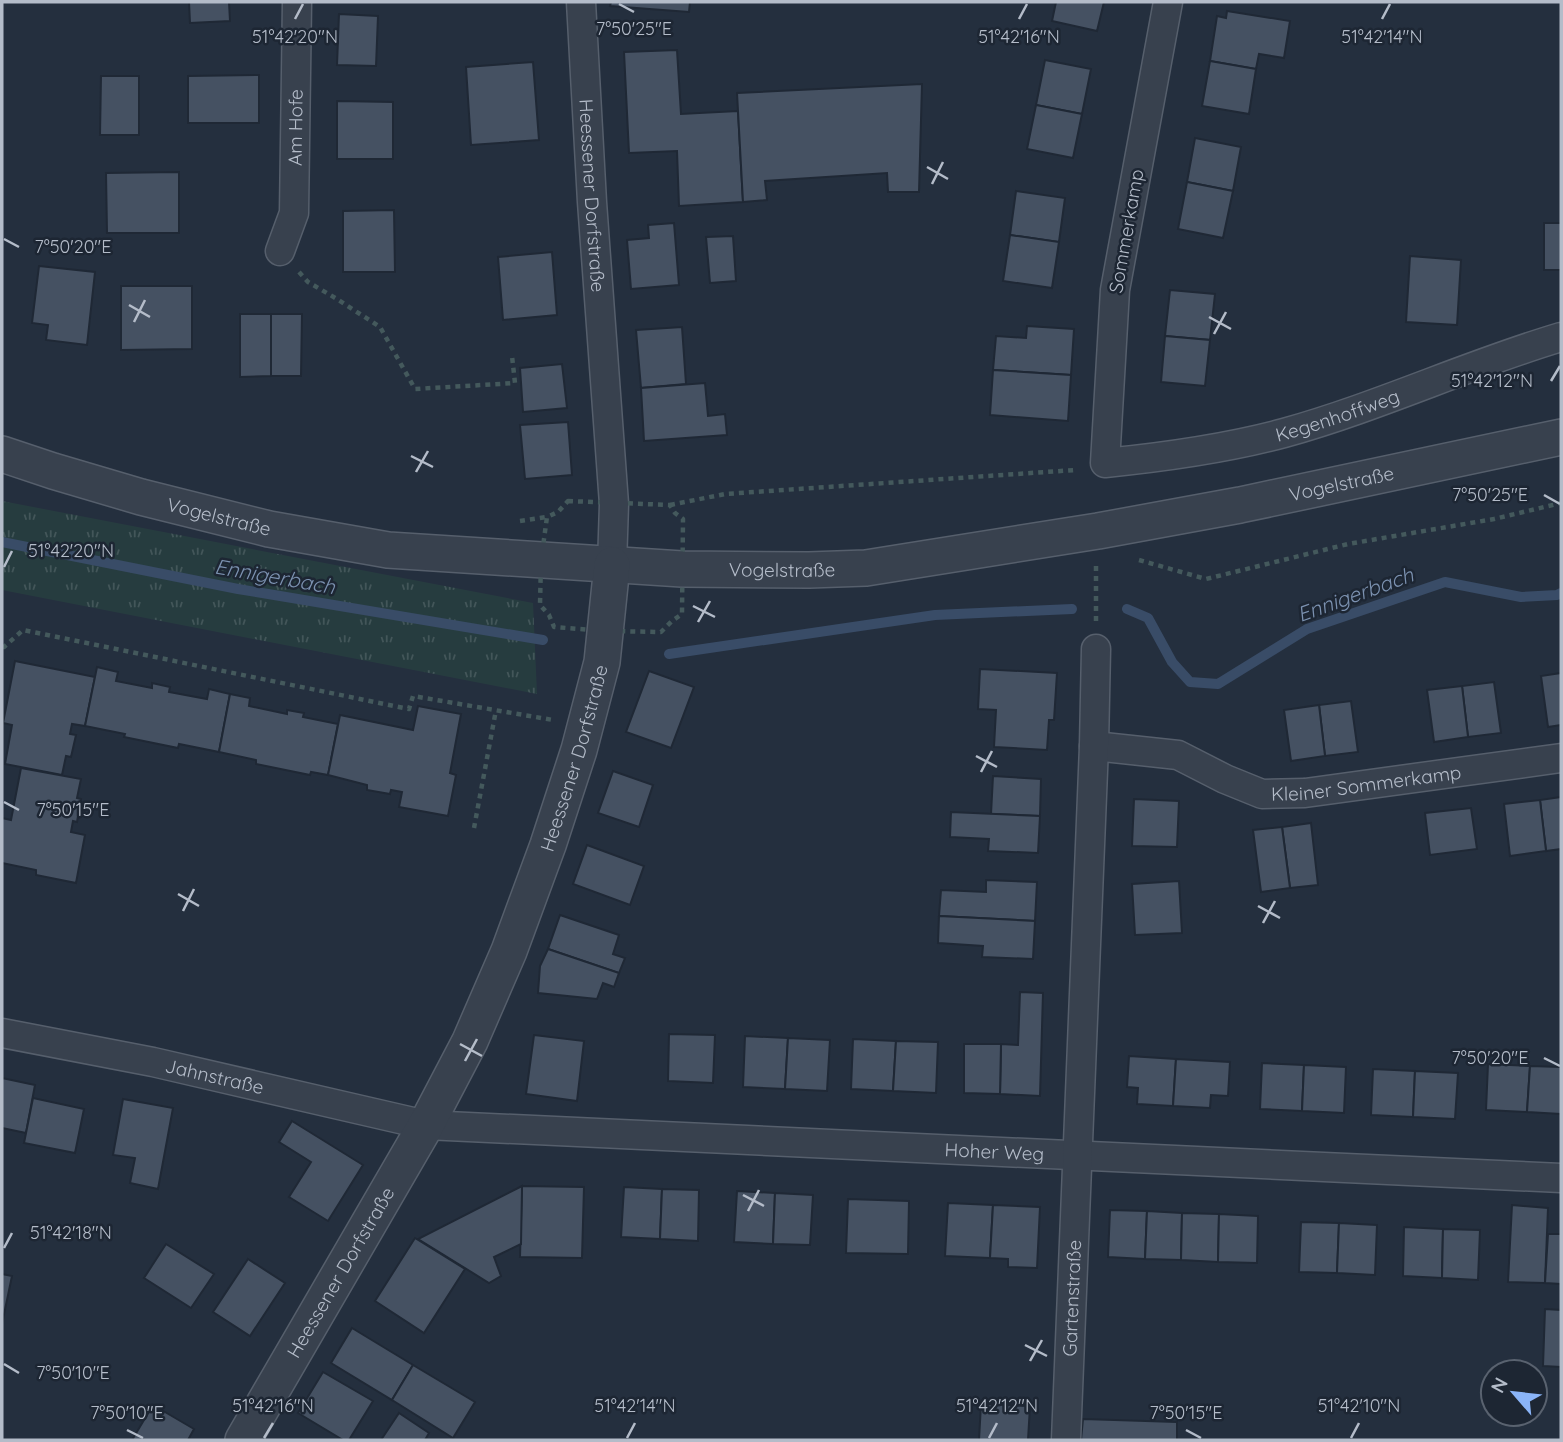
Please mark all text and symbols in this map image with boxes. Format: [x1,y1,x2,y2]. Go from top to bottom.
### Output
text: 7°50'25"E [596,17,672,40]
text: 51°42'20"N [252,25,338,48]
text: 51°42'16"N [978,25,1060,48]
text: 51°42'14"N [1341,25,1423,48]
street label: Am Hofe [283,89,308,166]
street label: Heessener Dorfstraße [574,98,611,293]
street label: Sommerkamp [1103,167,1149,295]
text: 7°50'20"E [34,235,112,258]
text: 51°42'12"N [1451,369,1533,392]
street label: Kegenhoffweg [1273,384,1403,447]
street label: Vogelstraße [1287,461,1396,506]
text: 7°50'25"E [1452,483,1528,506]
street label: Vogelstraße [164,492,274,541]
text: 51°42'20"N [28,539,114,562]
water label: Ennigerbach [213,553,338,600]
street label: Vogelstraße [729,557,836,582]
water label: Ennigerbach [1293,561,1418,627]
street label: Heessener Dorfstraße [535,662,613,854]
street label: Kleiner Sommerkamp [1271,760,1463,806]
text: 7°50'15"E [37,798,109,821]
text: 7°50'20"E [1451,1046,1529,1069]
street label: Jahnstraße [163,1053,266,1099]
street label: Hoher Weg [944,1137,1045,1166]
street label: Heessener Dorfstraße [281,1182,399,1362]
text: 51°42'18"N [30,1221,112,1244]
street label: Gartenstraße [1057,1239,1086,1357]
north arrow [1479,1358,1549,1428]
text: 7°50'10"E [36,1361,110,1384]
text: N [1485,1373,1513,1397]
text: 51°42'16"N [232,1394,314,1417]
text: 51°42'14"N [594,1394,676,1417]
text: 51°42'12"N [956,1394,1038,1417]
text: 51°42'10"N [1318,1394,1400,1417]
text: 7°50'10"E [90,1401,164,1424]
text: 7°50'15"E [1150,1401,1222,1424]

